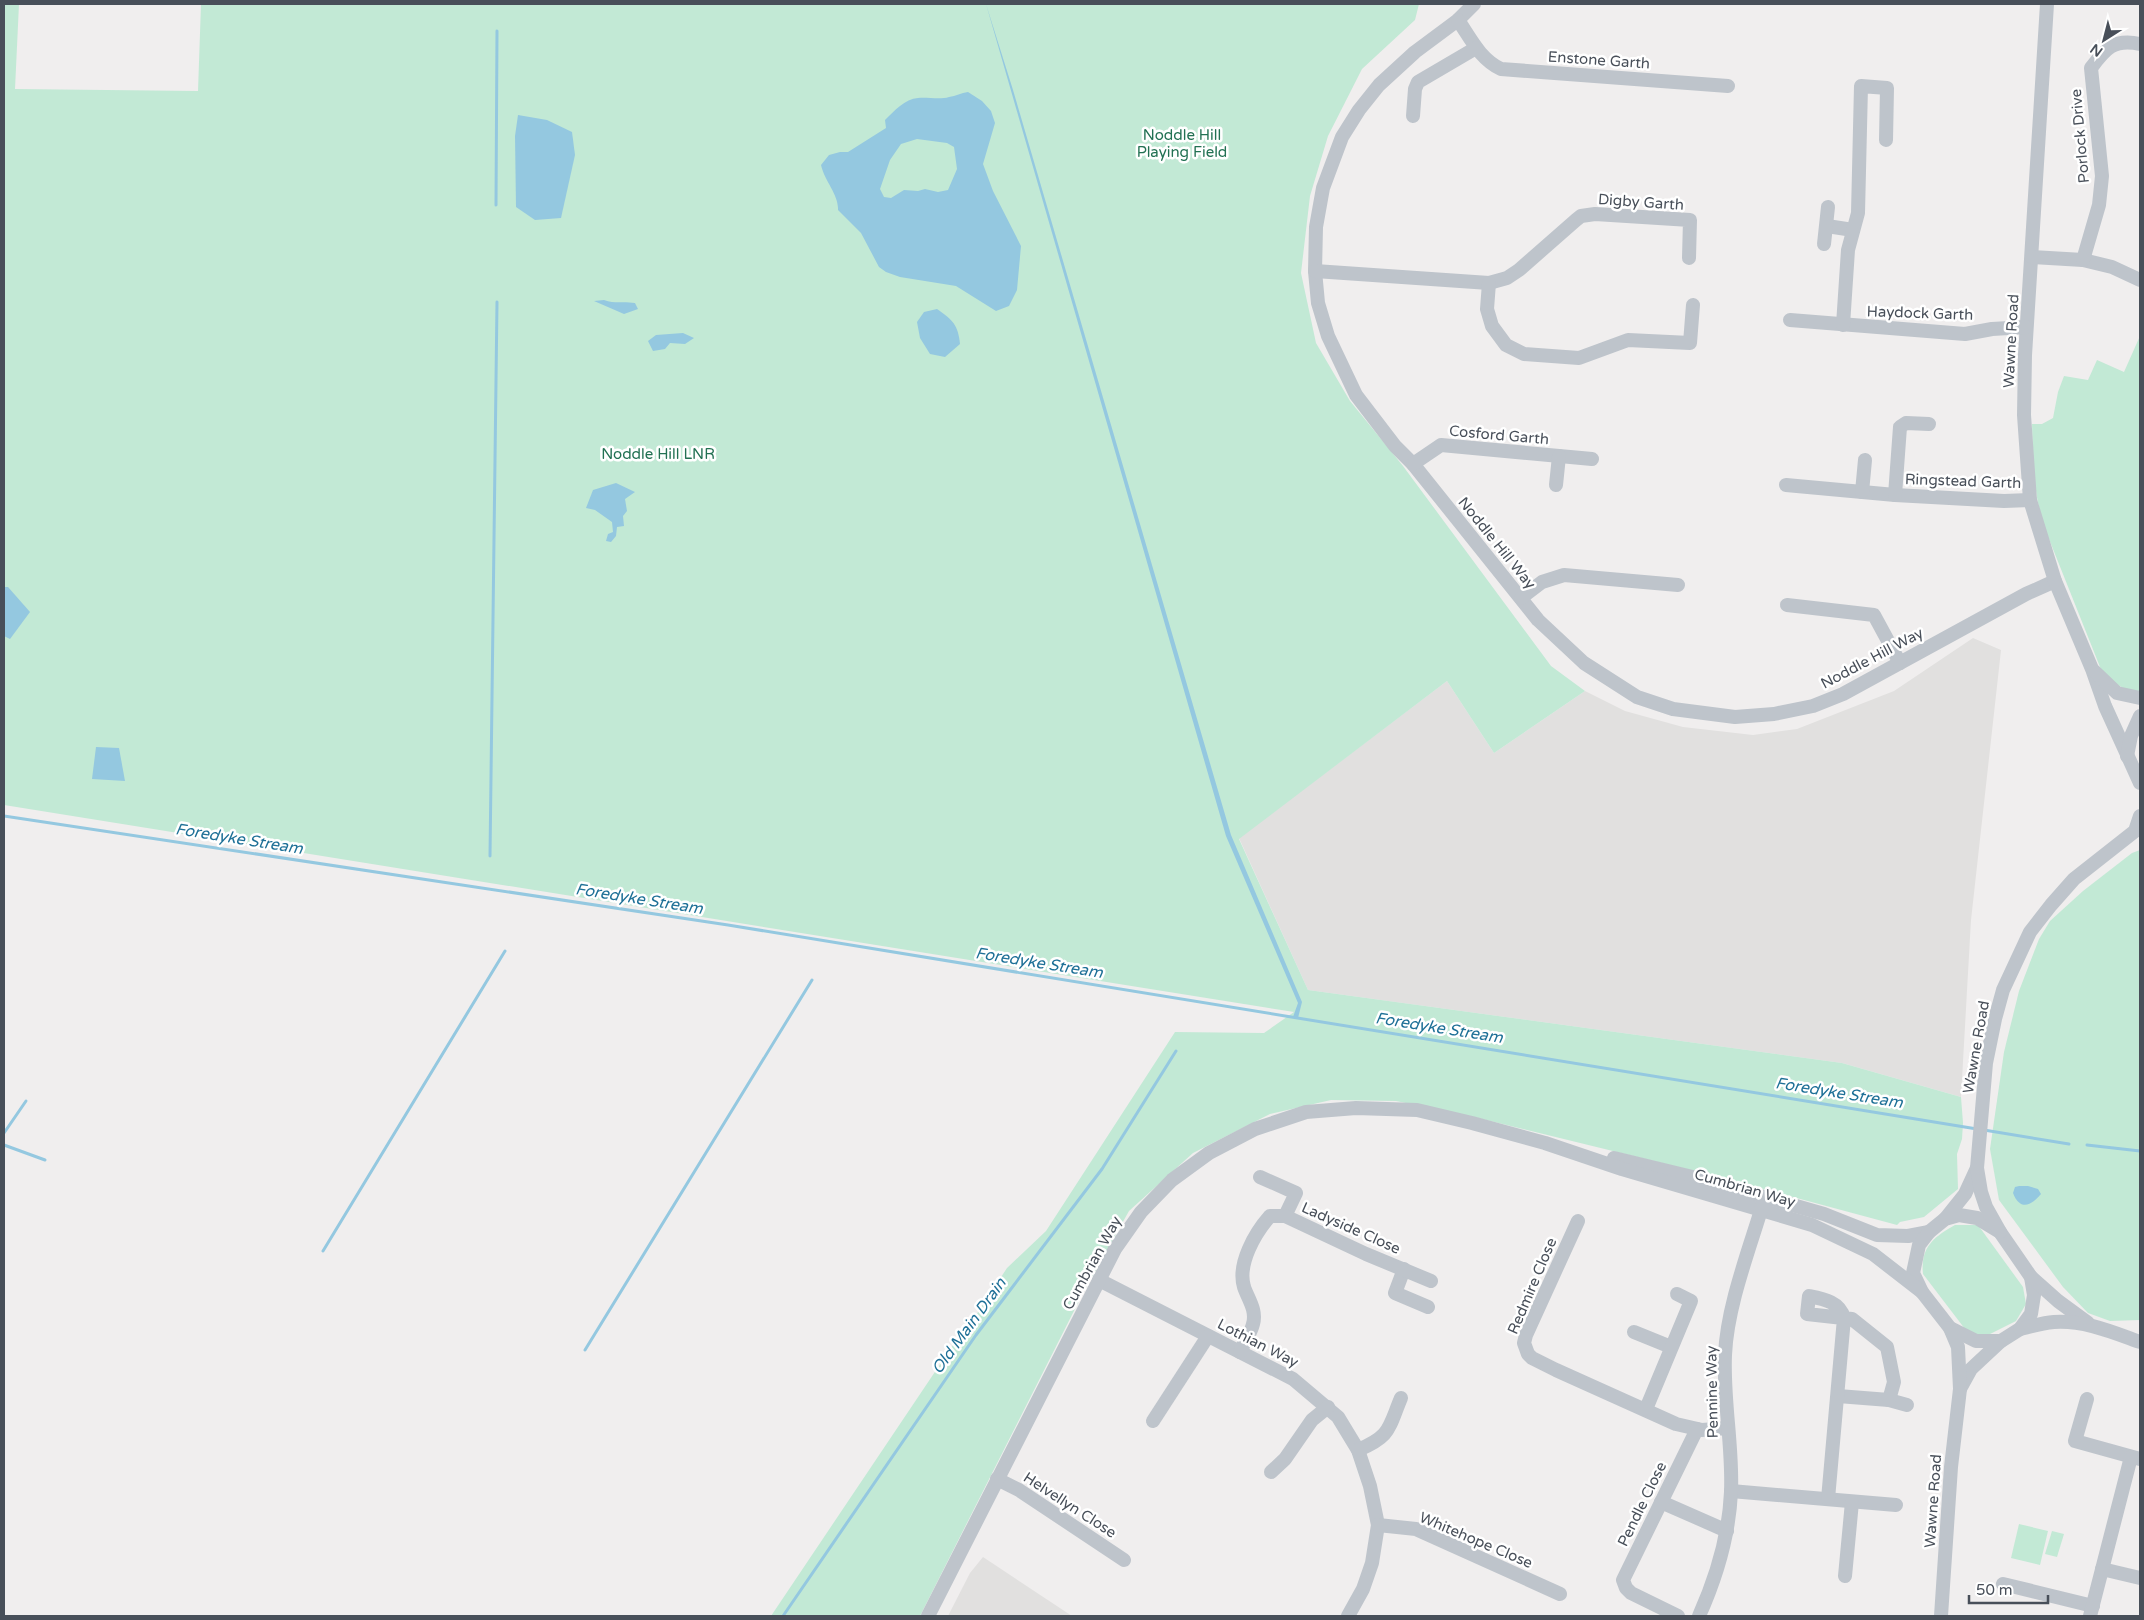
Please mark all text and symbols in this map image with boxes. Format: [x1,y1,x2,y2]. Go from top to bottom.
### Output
north arrow [2079,15,2129,65]
text: N [2087,40,2106,60]
street label: Enstone Garth [1547,47,1651,73]
street label: Porlock Drive [2067,88,2093,184]
park label: Noddle Hill Playing Field [1137,126,1227,161]
street label: Digby Garth [1597,190,1685,214]
street label: Wawne Road [2000,294,2022,388]
street label: Haydock Garth [1866,302,1974,324]
street label: Cosford Garth [1448,422,1550,448]
park label: Noddle Hill LNR [601,445,715,463]
street label: Ringstead Garth [1904,470,2022,492]
street label: Noddle Hill Way [1454,493,1540,593]
street label: Noddle Hill Way [1818,623,1926,693]
water label: Foredyke Stream [174,819,304,859]
water label: Foredyke Stream [574,879,704,919]
water label: Foredyke Stream [974,943,1104,983]
street label: Wawne Road [1959,999,1993,1095]
water label: Foredyke Stream [1374,1008,1504,1048]
water label: Foredyke Stream [1774,1073,1904,1113]
street label: Cumbrian Way [1692,1165,1798,1211]
street label: Ladyside Close [1299,1198,1403,1258]
street label: Cumbrian Way [1059,1213,1125,1313]
street label: Redmire Close [1504,1235,1560,1337]
water label: Old Main Drain [927,1273,1011,1378]
street label: Lothian Way [1214,1315,1302,1371]
street label: Pennine Way [1702,1345,1722,1439]
street label: Wawne Road [1921,1454,1945,1548]
street label: Pendle Close [1614,1459,1670,1549]
street label: Helvellyn Close [1020,1468,1120,1542]
street label: Whitehope Close [1417,1508,1535,1572]
scale bar [1969,1572,2048,1604]
text: 50 m [1976,1581,2013,1599]

